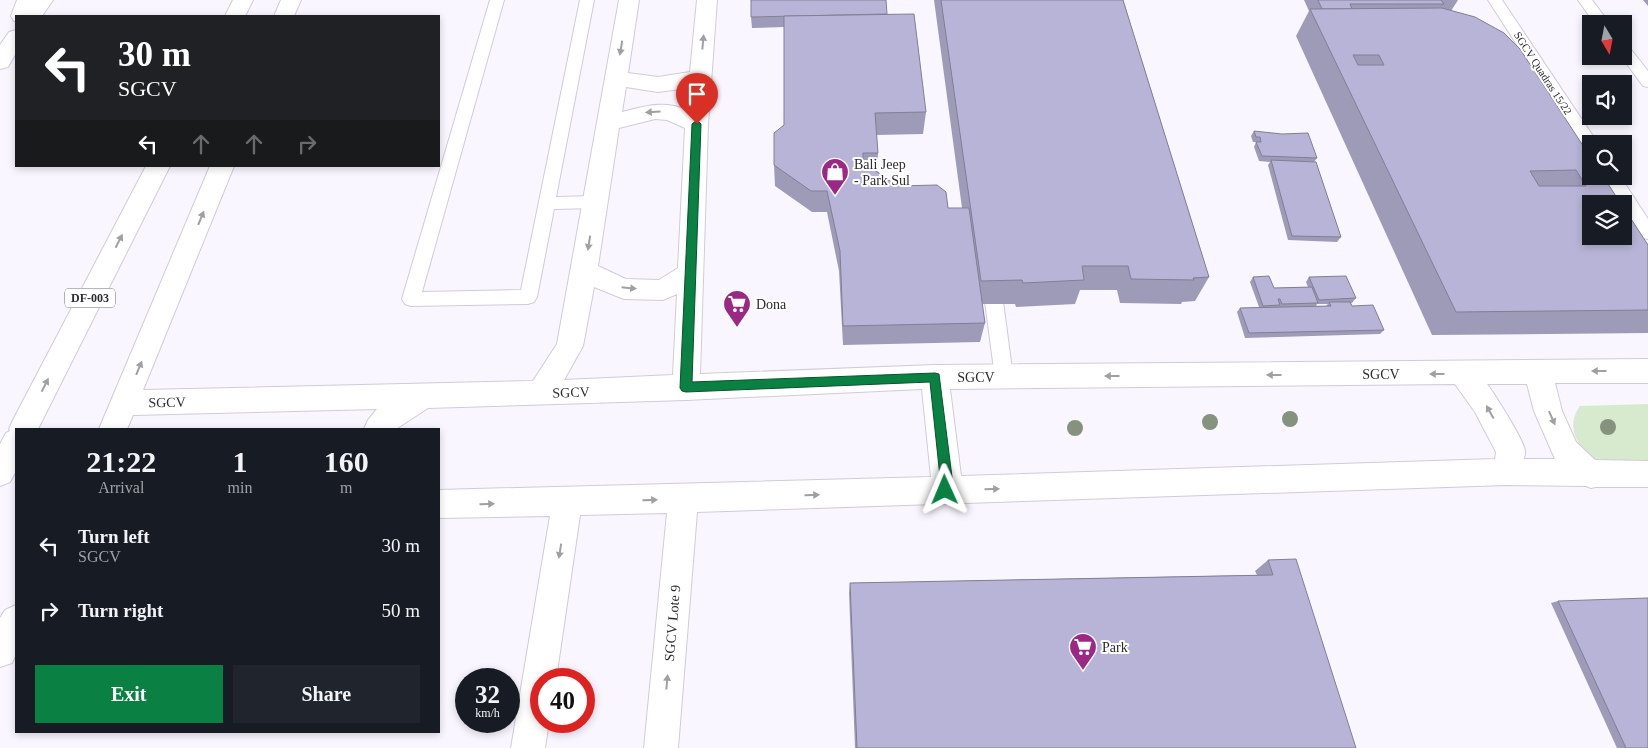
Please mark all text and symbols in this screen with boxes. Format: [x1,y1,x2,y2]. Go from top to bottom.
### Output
north arrow [1582,15,1632,65]
map controls [1582,15,1632,245]
street label: SGCV Quadras 15/22 [1512,29,1574,117]
one-way arrow [700,33,708,49]
icon: left [35,35,100,100]
text: 30 m [118,35,191,74]
one-way arrow [617,40,625,56]
pin [676,73,718,124]
button: sound [1582,75,1632,125]
text: SGCV [118,76,177,101]
icon: arrive [683,80,711,108]
one-way arrow [645,109,661,117]
icon: left [134,130,162,158]
icon: ahead [187,130,215,158]
icon: ahead [240,130,268,158]
icon: right [293,130,321,158]
button: search [1582,135,1632,185]
shop icon: Bali Jeep - Park Sul [820,157,850,196]
place label: Bali Jeep - Park Sul [854,157,910,188]
button: layers [1582,195,1632,245]
one-way arrow [197,210,205,225]
one-way arrow [115,234,123,248]
one-way arrow [584,235,592,251]
one-way arrow [622,284,638,292]
road number: DF-003 [65,288,115,308]
supermarket icon: Dona [722,289,752,328]
place label: Dona [756,297,787,312]
one-way arrow [135,360,143,375]
street label: SGCV [1362,367,1400,382]
one-way arrow [1591,367,1607,375]
street label: SGCV [957,370,995,385]
one-way arrow [1429,370,1445,378]
one-way arrow [1266,371,1282,379]
one-way arrow [1104,372,1120,380]
one-way arrow [41,378,49,393]
street label: SGCV [552,384,590,401]
street label: SGCV [148,395,186,410]
one-way arrow [1486,405,1494,420]
one-way arrow [1548,411,1556,425]
text: 21:22 [86,445,156,478]
text: 1 [232,445,247,478]
text: 160 [324,445,369,478]
position arrow [918,463,970,515]
text: Arrival [98,479,144,496]
text: min [228,479,252,496]
text: m [340,479,352,496]
one-way arrow [985,484,1001,492]
one-way arrow [805,490,821,498]
one-way arrow [642,496,658,504]
one-way arrow [480,500,496,508]
text: Turn left [78,526,150,547]
icon: left [35,532,63,560]
text: 30 m [381,535,420,556]
one-way arrow [555,543,563,559]
text: SGCV [78,548,121,565]
street label: SGCV Lote 9 [662,584,683,662]
icon: right [35,597,63,625]
text: Turn right [78,600,163,621]
text: 50 m [381,600,420,621]
supermarket icon: Park [1068,632,1098,671]
place label: Park [1102,640,1128,655]
button: Exit [35,665,223,723]
button: Share [233,665,420,723]
speed limit sign: 40 [530,668,595,733]
one-way arrow [663,674,671,690]
text: 32 [475,681,500,708]
text: km/h [475,706,500,720]

